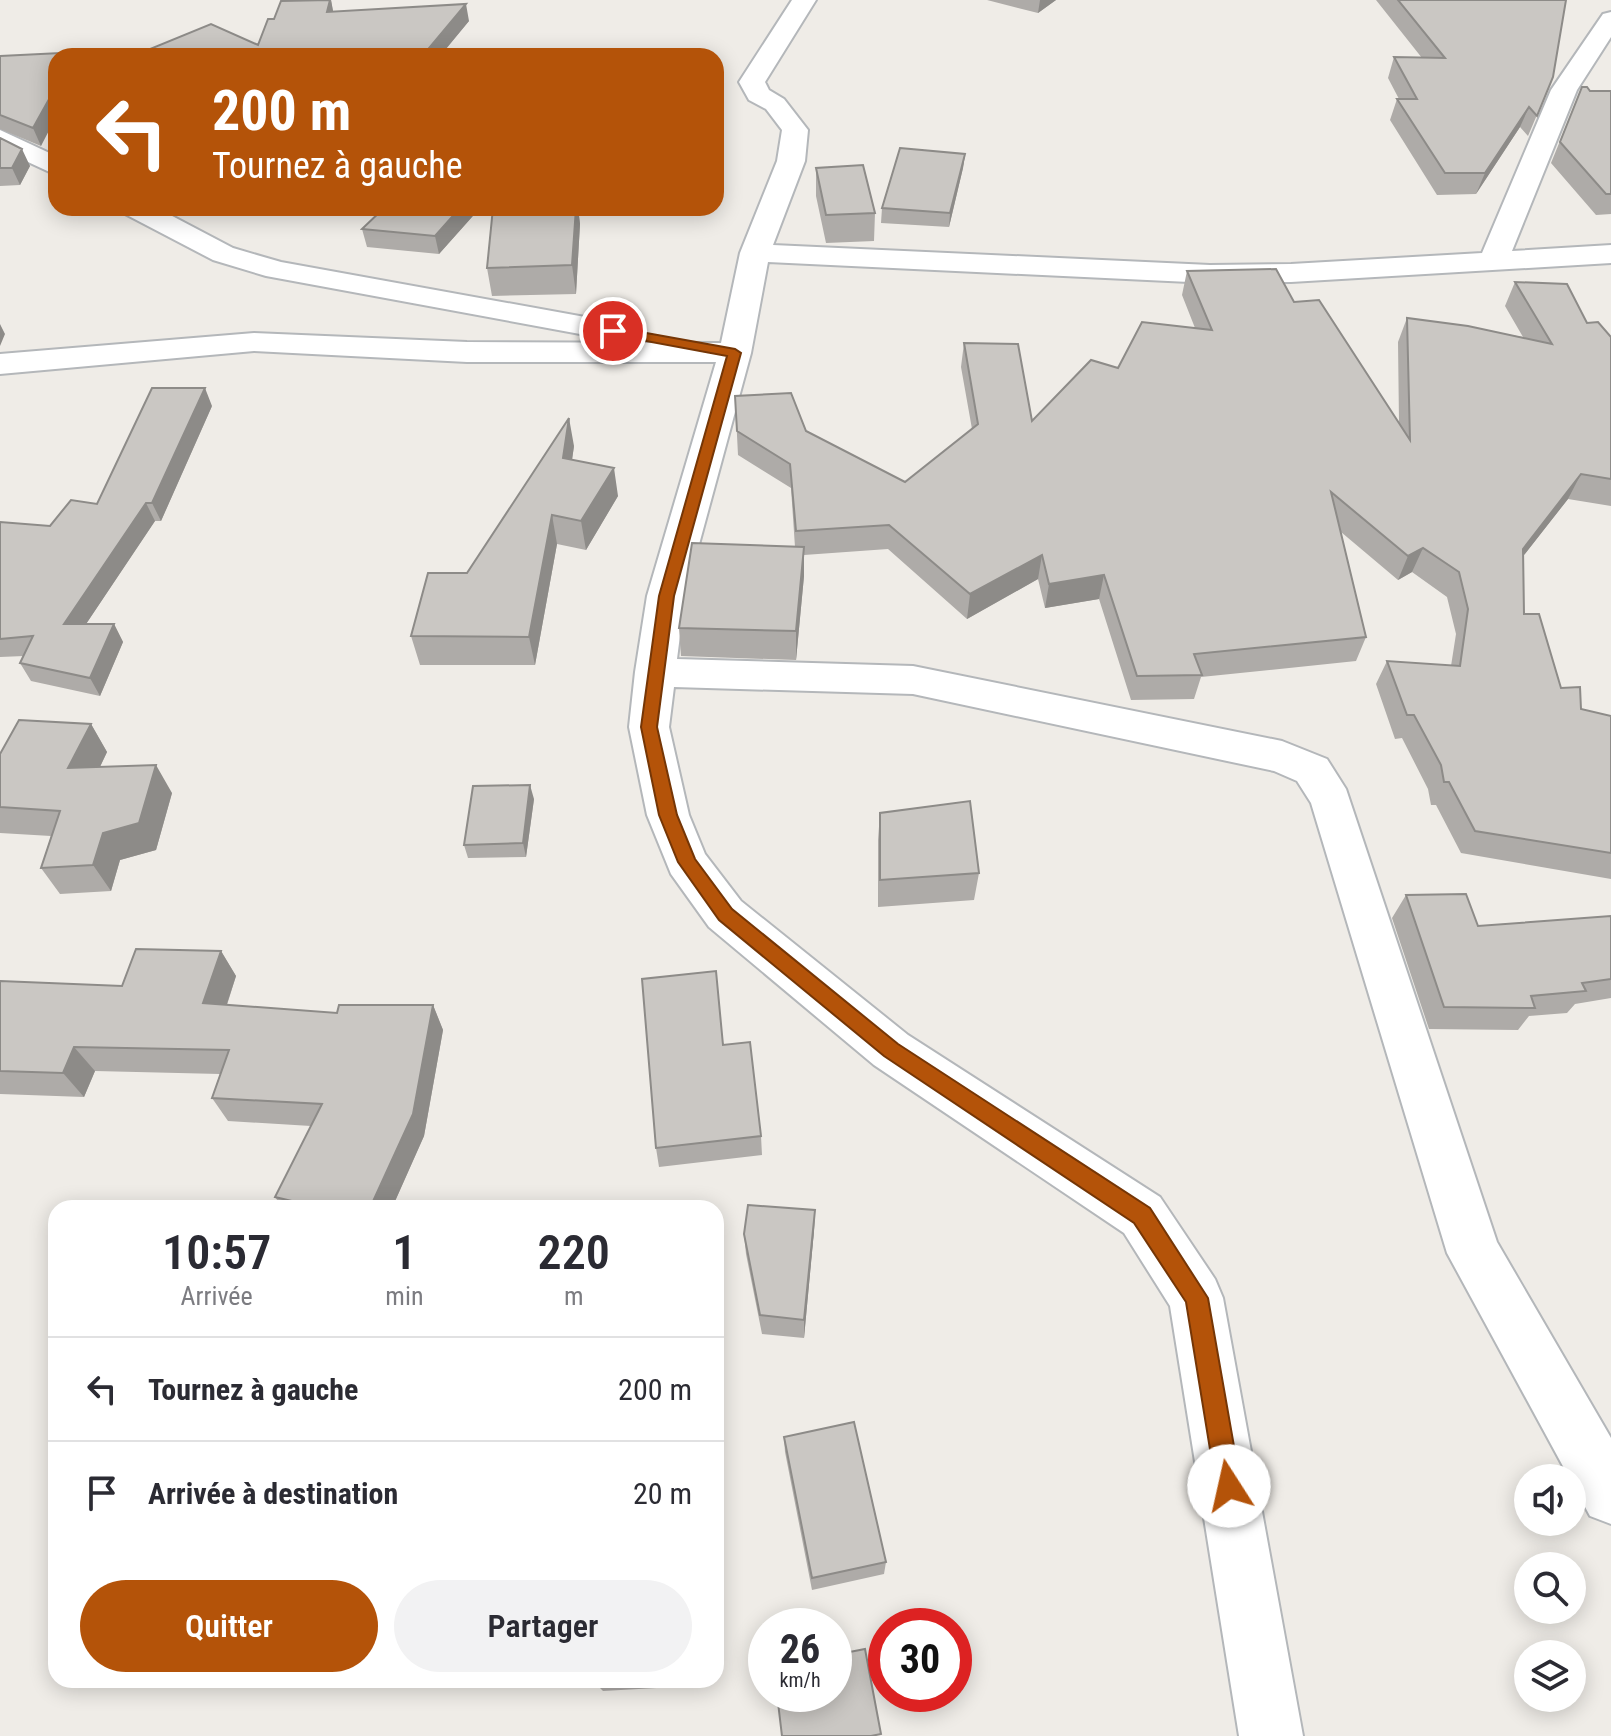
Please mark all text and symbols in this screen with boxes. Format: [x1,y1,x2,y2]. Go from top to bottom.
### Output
text: 200 m [212,78,351,144]
icon: left [80,80,184,184]
text: Tournez à gauche [212,145,463,187]
pin [579,297,647,365]
icon: arrive [591,309,635,353]
text: 10:57 [162,1224,271,1281]
text: 1 [392,1224,416,1281]
text: 220 [538,1224,610,1281]
text: Arrivée [181,1281,253,1311]
text: min [385,1281,423,1311]
text: m [564,1281,584,1311]
icon: left [80,1367,124,1411]
text: Tournez à gauche [148,1372,358,1407]
text: 200 m [618,1372,692,1407]
position arrow [1187,1444,1271,1528]
map controls [1514,1464,1586,1712]
button: sound [1514,1464,1586,1536]
icon: arrive [80,1471,124,1515]
text: Arrivée à destination [148,1476,398,1511]
text: 20 m [633,1476,692,1511]
button: search [1514,1552,1586,1624]
button: Quitter [80,1580,378,1672]
button: Partager [394,1580,692,1672]
speed limit sign: 30 [868,1608,972,1712]
text: 26 [780,1626,820,1673]
button: layers [1514,1640,1586,1712]
text: km/h [779,1668,821,1692]

